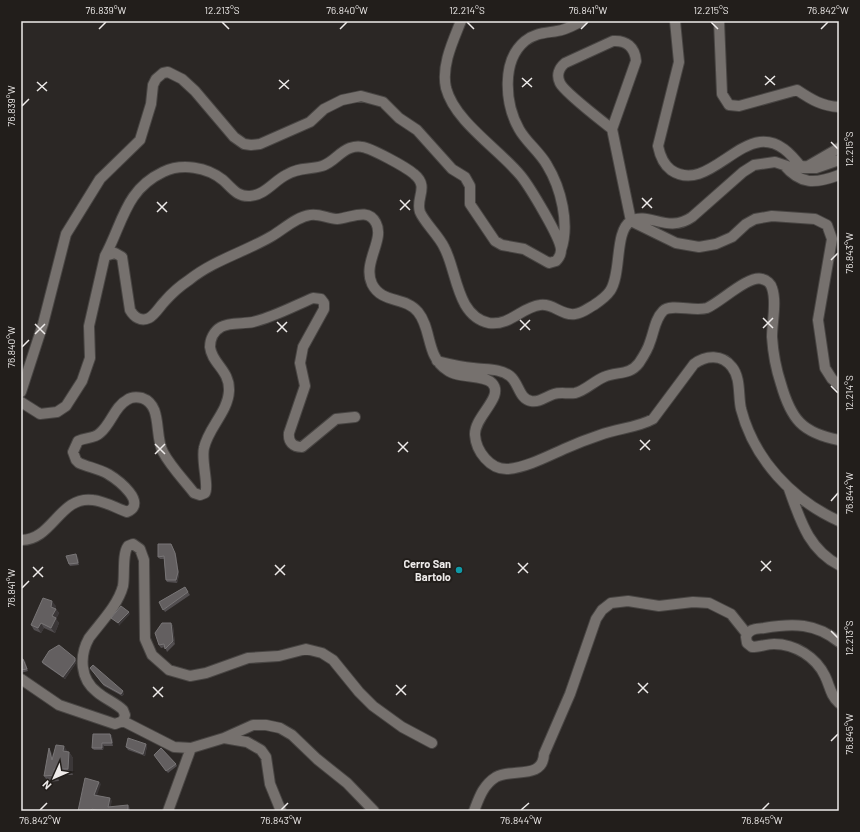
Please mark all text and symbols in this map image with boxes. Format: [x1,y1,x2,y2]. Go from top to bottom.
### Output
text: 76.839°W [86,4,127,16]
text: 12.213°S [204,4,240,16]
text: 76.840°W [326,4,368,16]
text: 12.214°S [449,4,485,16]
text: 76.841°W [569,4,607,16]
text: 12.215°S [693,4,729,16]
text: 76.842°W [807,4,849,16]
text: 76.839°W [5,85,17,126]
text: 12.215°S [843,131,855,167]
text: 76.843°W [843,232,855,274]
text: 76.840°W [5,326,17,368]
text: 12.214°S [843,375,855,411]
text: 76.844°W [843,472,855,514]
place label: Cerro San Bartolo [403,557,451,583]
marker: Cerro San Bartolo [454,565,464,575]
text: 76.841°W [5,569,17,607]
text: 12.213°S [843,620,855,656]
text: 76.845°W [843,713,855,755]
north arrow [34,758,74,798]
text: N [39,778,54,793]
text: 76.842°W [19,814,61,826]
text: 76.843°W [260,814,302,826]
text: 76.844°W [500,814,542,826]
text: 76.845°W [741,814,783,826]

